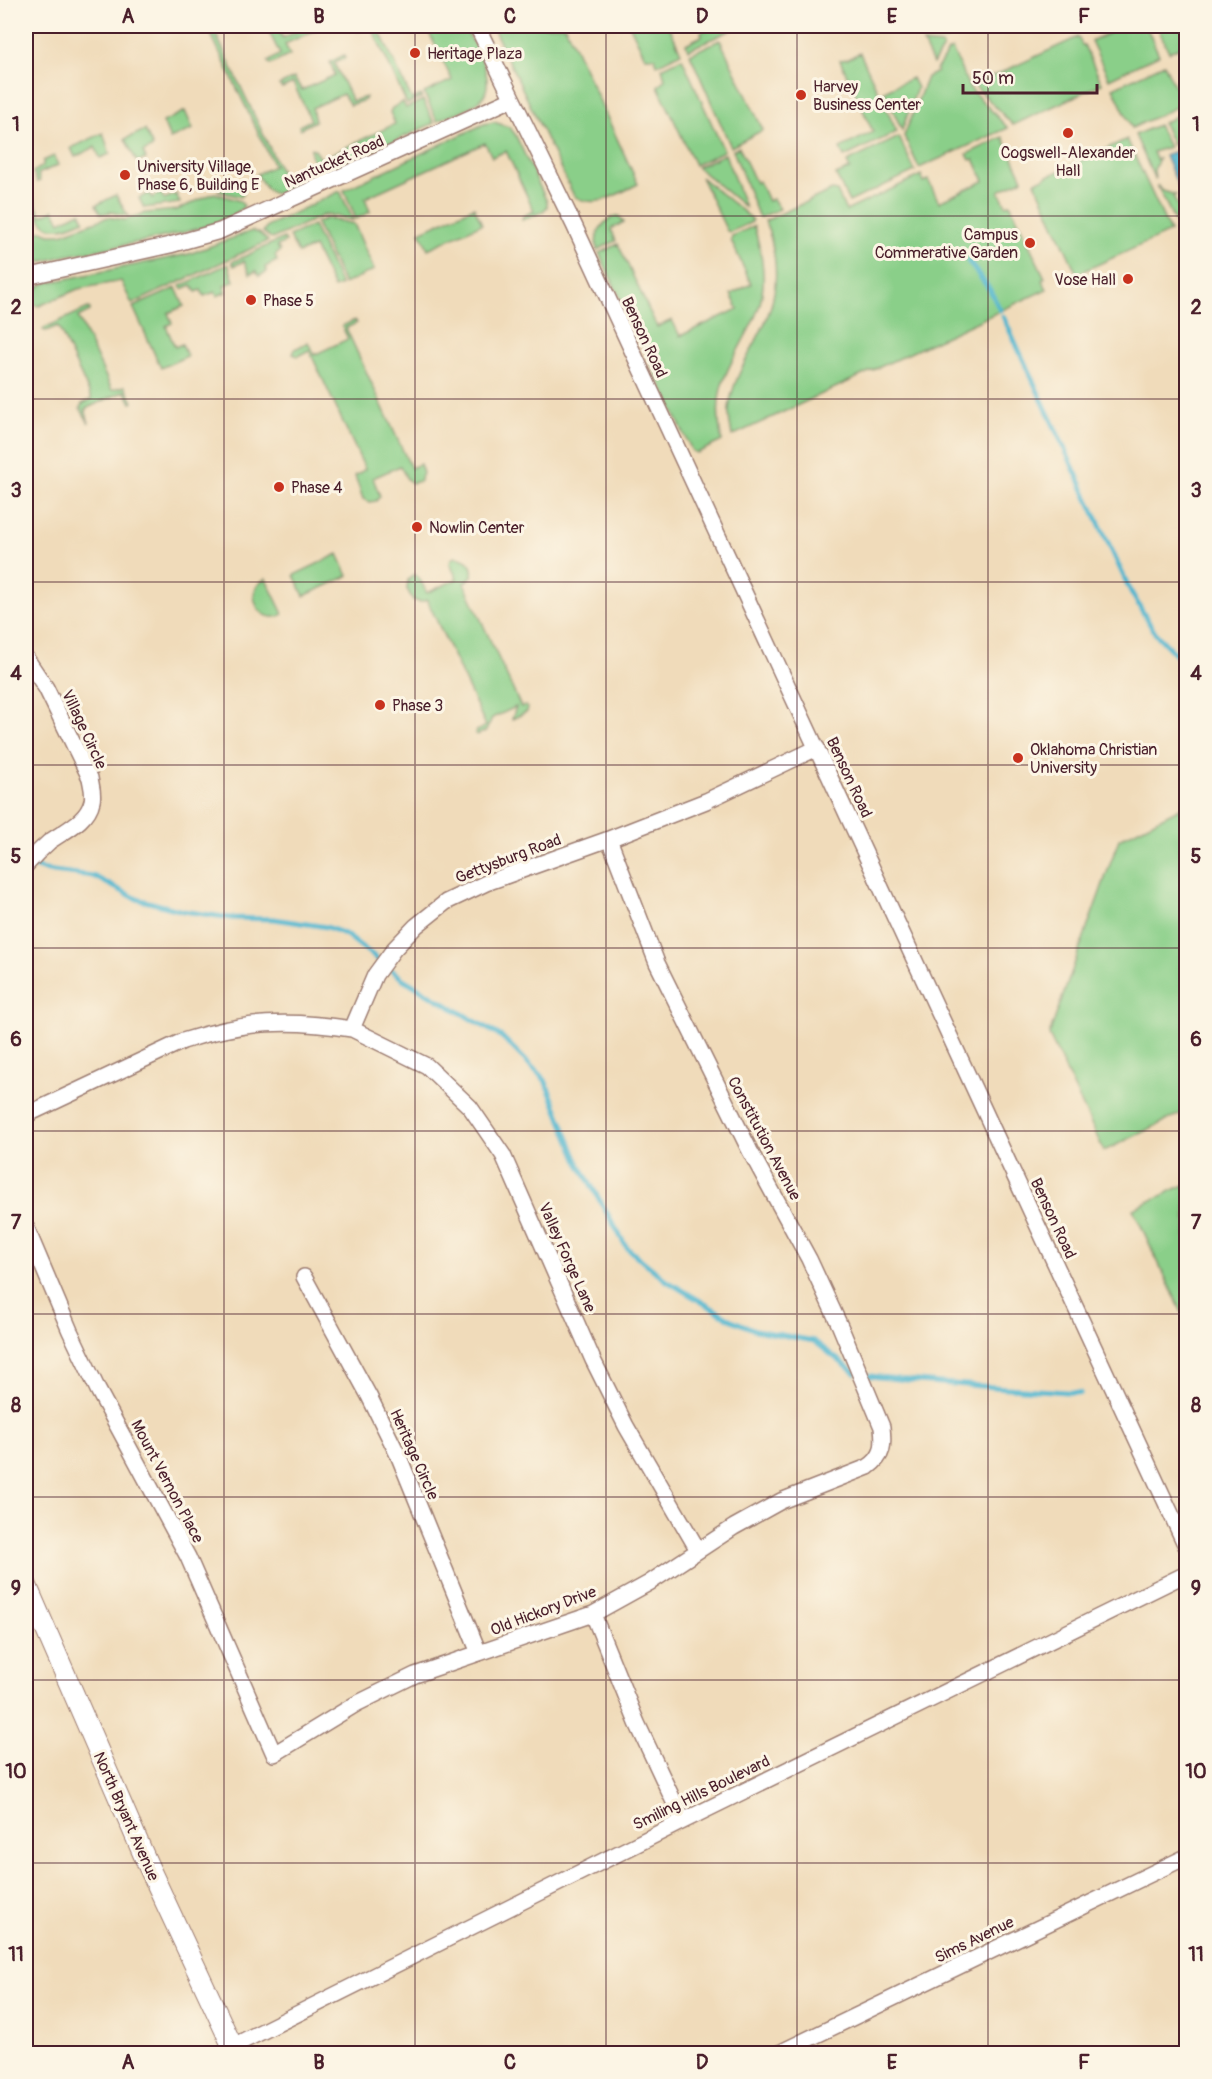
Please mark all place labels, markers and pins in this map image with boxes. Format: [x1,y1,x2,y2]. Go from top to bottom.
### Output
place label: Heritage Plaza [427,44,522,64]
marker: Heritage Plaza [408,46,422,60]
place label: Harvey Business Center [813,77,921,115]
marker: Harvey Business Center [794,88,808,102]
marker: Cogswell-Alexander Hall [1061,126,1075,140]
place label: Cogswell-Alexander Hall [1001,143,1136,181]
place label: University Village, Phase 6, Building E [137,157,259,195]
marker: University Village, Phase 6, Building E [118,168,132,182]
place label: Campus Commerative Garden [875,225,1018,263]
marker: Campus Commerative Garden [1023,236,1037,250]
place label: Vose Hall [1054,270,1116,290]
marker: Vose Hall [1121,272,1135,286]
place label: Phase 5 [263,291,314,311]
marker: Phase 5 [244,293,258,307]
place label: Phase 4 [291,478,343,498]
marker: Phase 4 [272,480,286,494]
place label: Nowlin Center [429,518,525,538]
marker: Nowlin Center [410,520,424,534]
place label: Phase 3 [392,696,443,716]
marker: Phase 3 [373,698,387,712]
place label: Oklahoma Christian University [1030,740,1157,778]
marker: Oklahoma Christian University [1011,751,1025,765]

